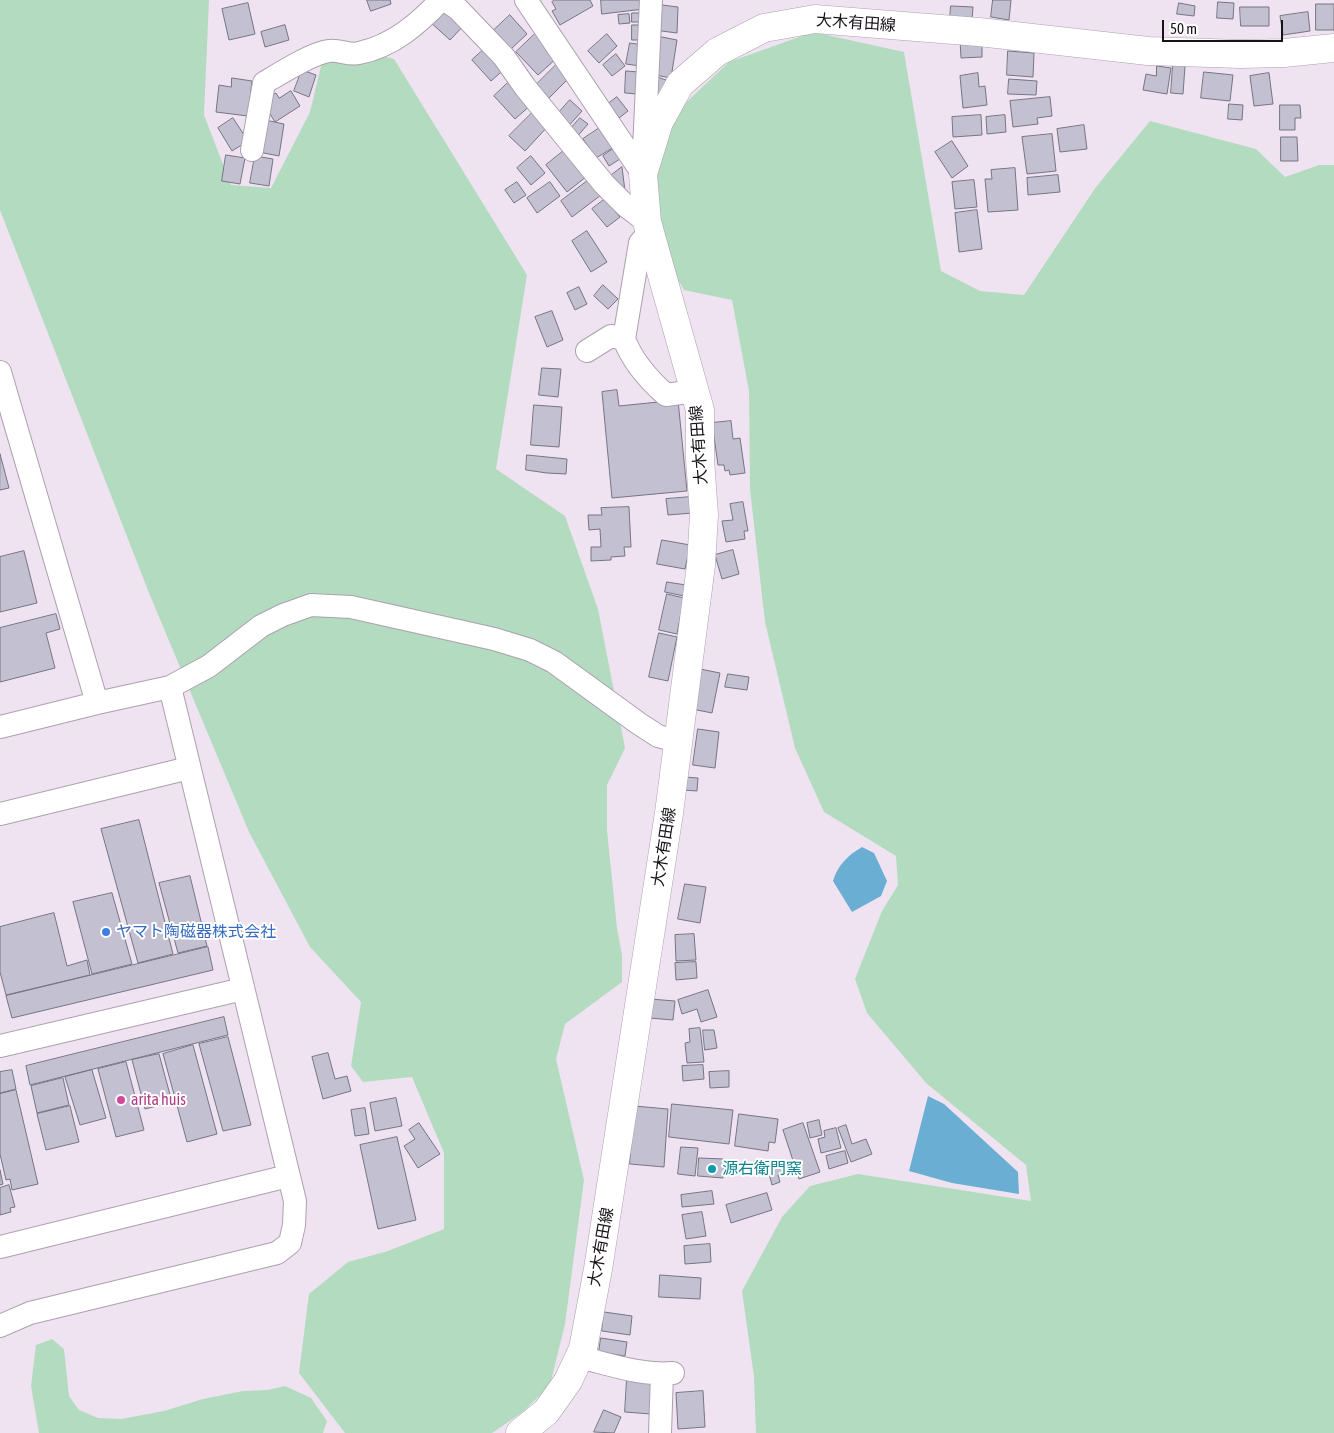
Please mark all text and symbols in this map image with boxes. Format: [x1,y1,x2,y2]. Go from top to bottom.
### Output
scale bar [1164,10,1285,42]
street label: 大木有田線 [815,11,897,35]
text: 50 m [1170,20,1197,37]
street label: 大木有田線 [687,404,711,486]
street label: 大木有田線 [648,806,680,888]
place label: ヤマト陶磁器株式会社 [116,922,276,942]
marker: ヤマト陶磁器株式会社 [100,926,112,938]
place label: arita huis [131,1090,186,1110]
marker: arita huis [115,1094,127,1106]
place label: 源右衛門窯 [722,1159,802,1179]
marker: 源右衛門窯 [706,1163,718,1175]
street label: 大木有田線 [585,1206,617,1288]

